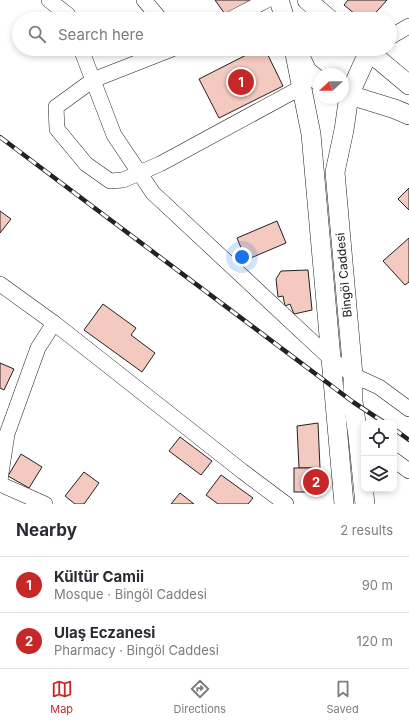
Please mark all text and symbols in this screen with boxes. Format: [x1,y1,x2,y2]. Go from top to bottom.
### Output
search box [12,12,397,56]
icon: search [26,23,48,45]
text: Search here [58,25,144,44]
pin: 1 [228,67,254,97]
north arrow [313,68,349,104]
street label: Bingöl Caddesi [332,232,355,318]
your location [232,247,252,267]
map controls [361,420,397,492]
button: locate [361,420,397,456]
button: layers [361,456,397,492]
pin: 2 [303,467,329,497]
text: Nearby [16,520,77,540]
text: 2 results [340,522,393,538]
text: Kültür Camii [54,567,144,586]
text: 1 [26,577,32,593]
text: 90 m [362,577,393,593]
text: Mosque · Bingöl Caddesi [54,586,207,602]
text: Ulaş Eczanesi [54,623,155,642]
text: 2 [25,633,33,649]
text: 120 m [357,633,393,649]
text: Pharmacy · Bingöl Caddesi [54,642,219,658]
tab: Map [50,678,73,716]
tab: Directions [174,678,226,716]
tab: Saved [327,678,359,716]

